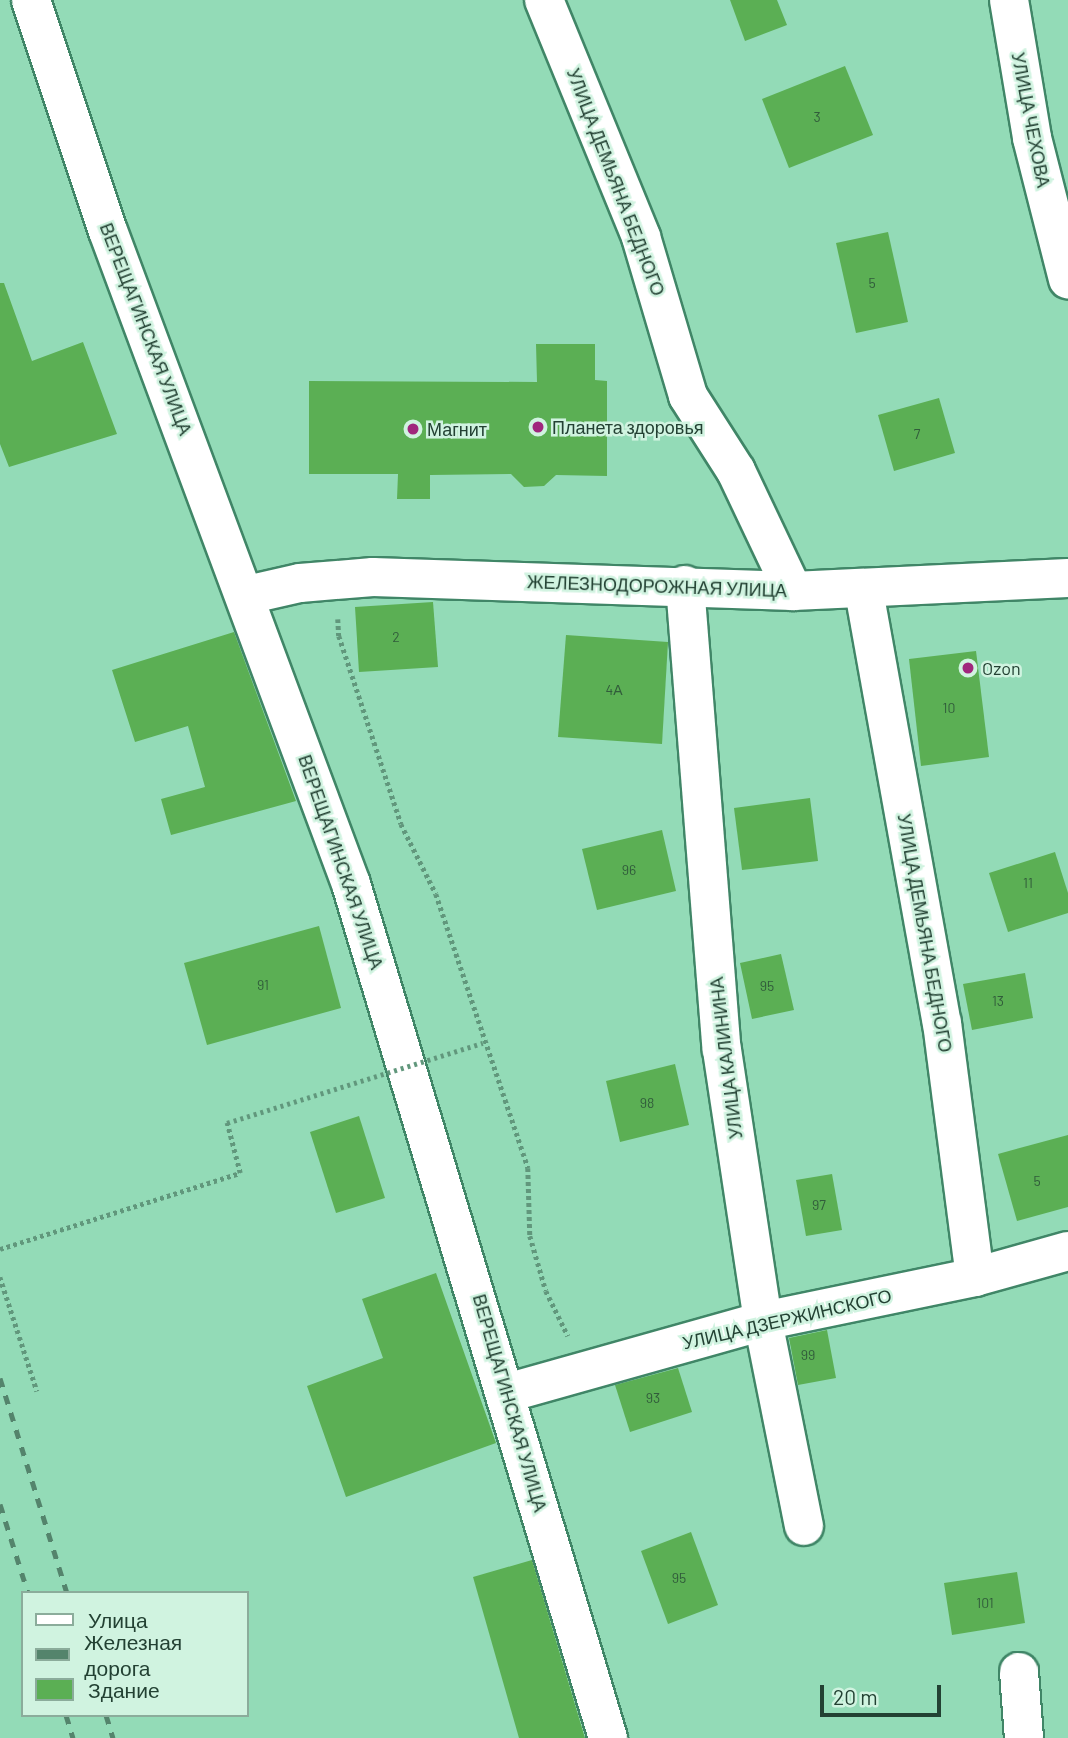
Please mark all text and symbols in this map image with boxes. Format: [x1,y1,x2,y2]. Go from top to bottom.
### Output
street label: УЛИЦА ЧЕХОВА [1007,51,1055,189]
street label: УЛИЦА ДЕМЬЯНА БЕДНОГО [563,65,669,299]
house number: 3 [813,109,821,125]
street label: ВЕРЕЩАГИНСКАЯ УЛИЦА [95,220,197,438]
house number: 5 [868,275,876,291]
place label: Планета здоровья [552,416,704,438]
place label: Магнит [427,418,487,440]
marker: Планета здоровья [530,419,546,435]
marker: Магнит [405,421,421,437]
house number: 7 [914,426,920,442]
street label: ЖЕЛЕЗНОДОРОЖНАЯ УЛИЦА [527,571,787,601]
house number: 2 [392,629,400,645]
place label: Ozon [982,657,1021,679]
marker: Ozon [960,660,976,676]
house number: 4А [605,682,623,698]
house number: 10 [943,700,955,716]
street label: ВЕРЕЩАГИНСКАЯ УЛИЦА [294,752,388,972]
street label: УЛИЦА ДЕМЬЯНА БЕДНОГО [893,812,957,1054]
house number: 96 [622,862,636,878]
house number: 11 [1023,875,1033,891]
street label: УЛИЦА КАЛИНИНА [705,976,747,1140]
house number: 91 [257,977,269,993]
house number: 95 [760,978,774,994]
house number: 13 [992,993,1004,1009]
house number: 98 [640,1095,654,1111]
house number: 5 [1033,1173,1041,1189]
house number: 97 [812,1197,826,1213]
street label: УЛИЦА ДЗЕРЖИНСКОГО [680,1284,894,1354]
street label: ВЕРЕЩАГИНСКАЯ УЛИЦА [469,1292,551,1514]
house number: 99 [801,1347,815,1363]
house number: 93 [646,1390,660,1406]
house number: 95 [672,1570,686,1586]
legend [21,1591,248,1717]
house number: 101 [976,1595,994,1611]
text: Улица [88,1607,148,1632]
text: Железная дорога [84,1629,182,1680]
scale bar [823,1672,944,1716]
text: Здание [88,1677,160,1702]
text: 20 m [833,1684,878,1709]

